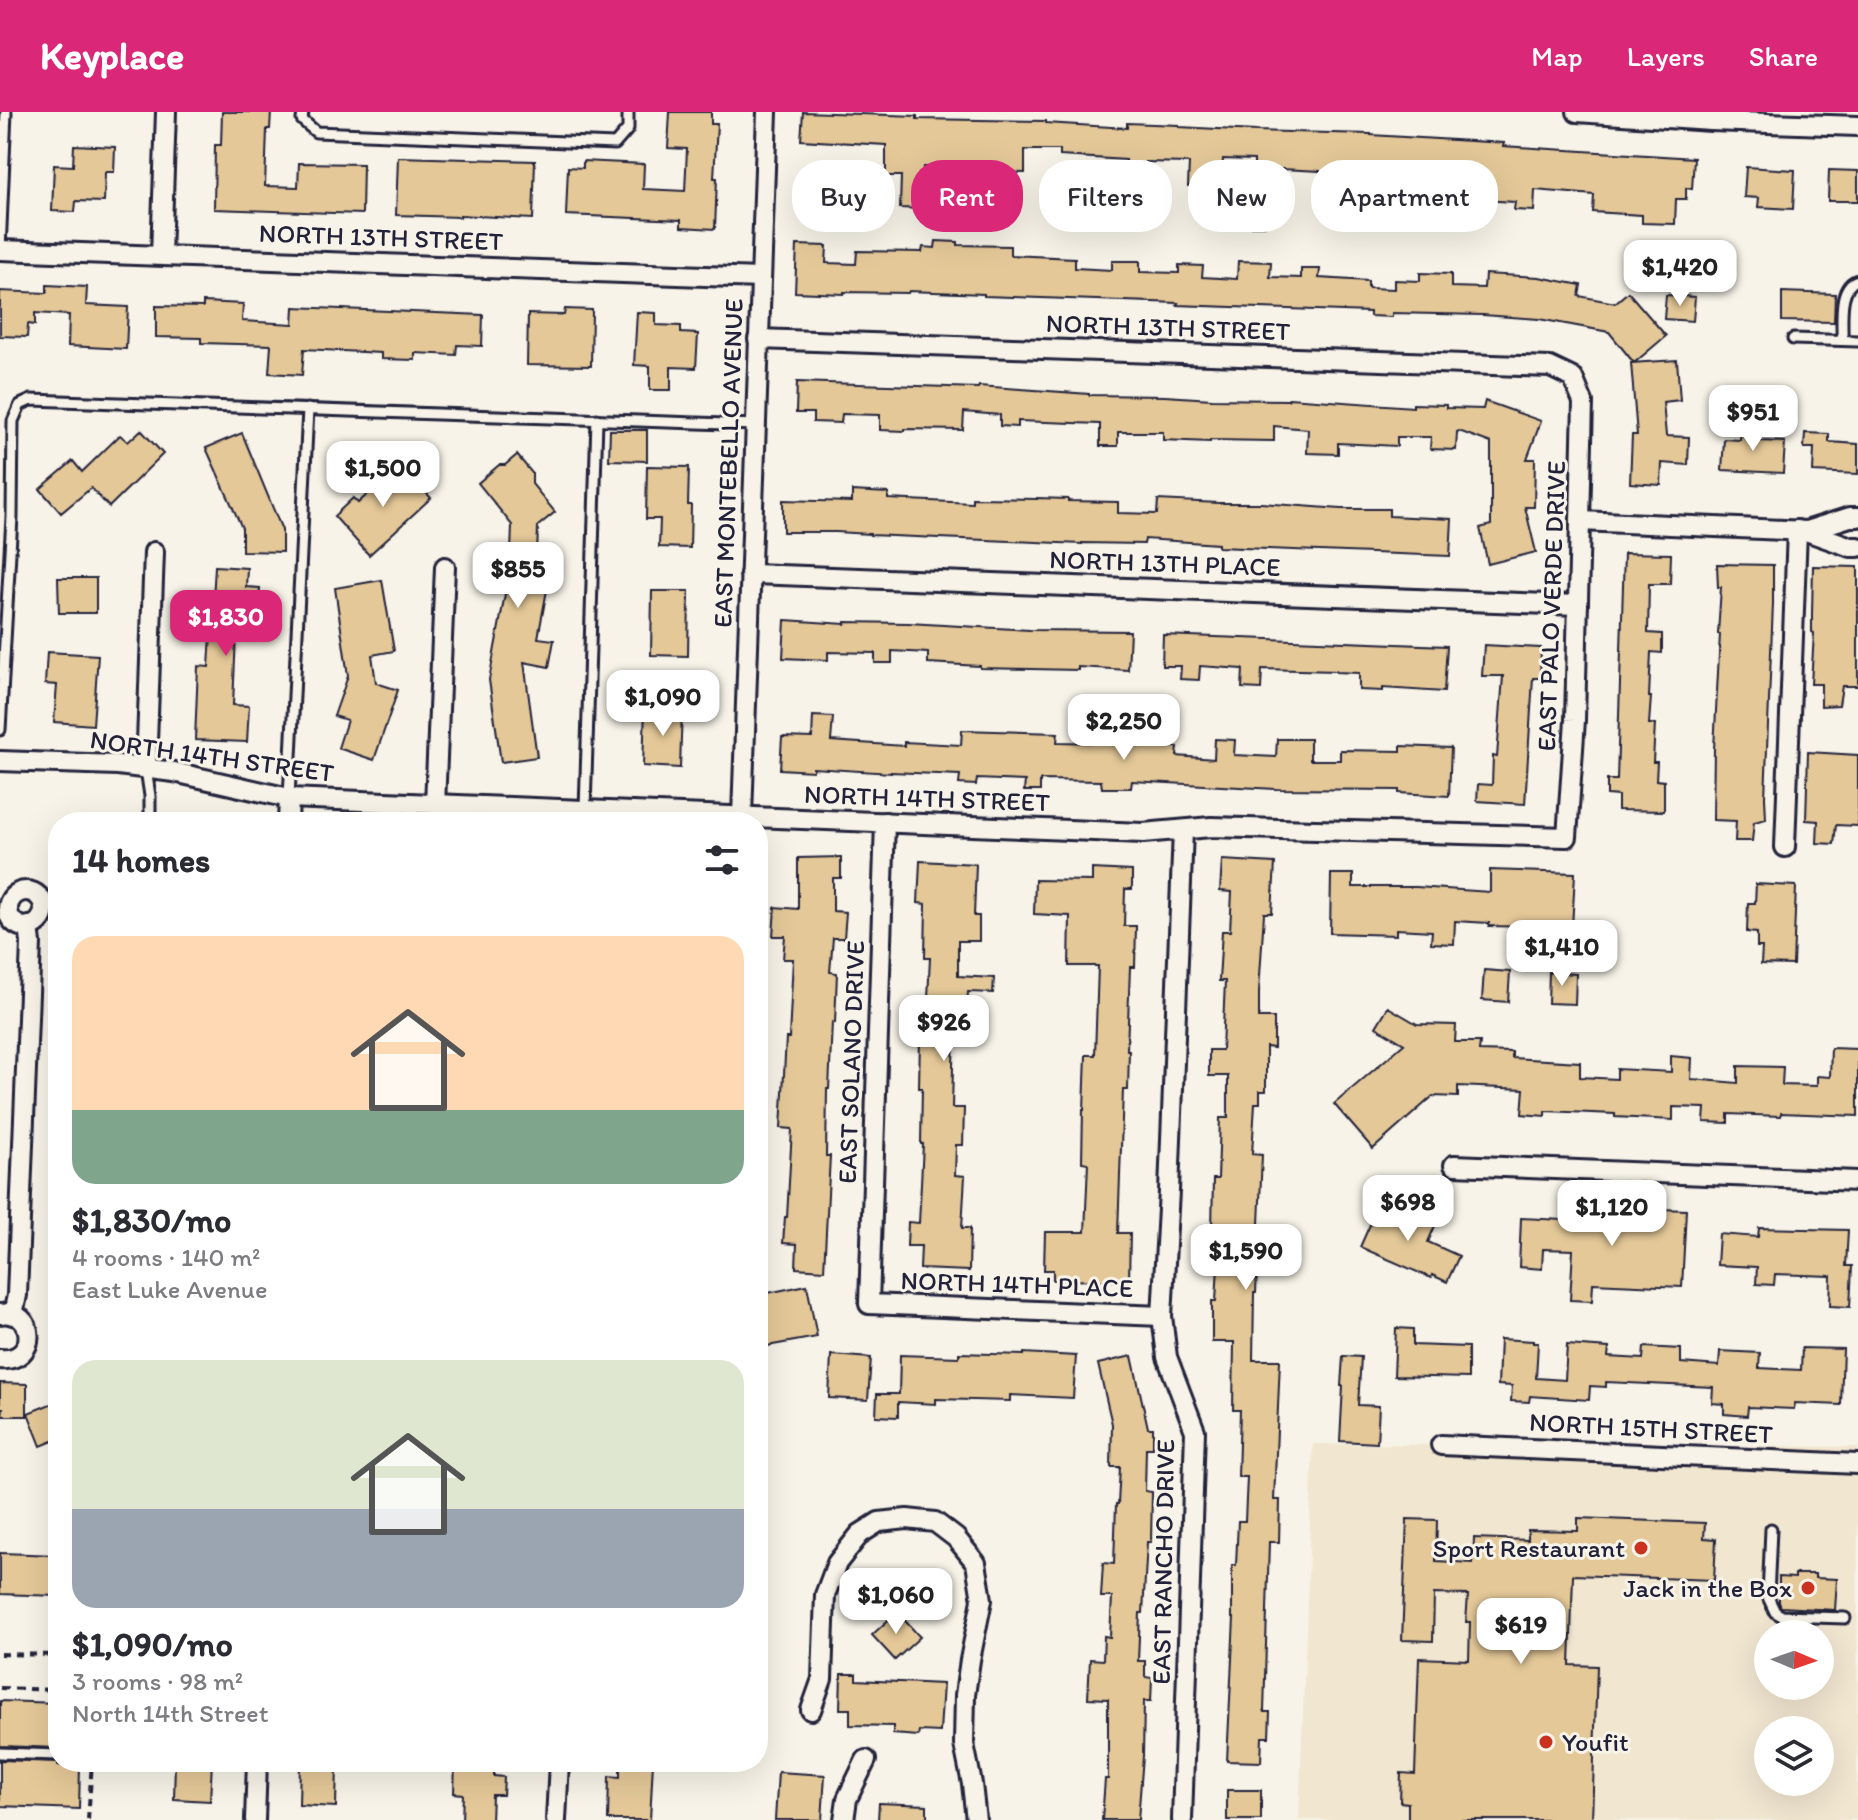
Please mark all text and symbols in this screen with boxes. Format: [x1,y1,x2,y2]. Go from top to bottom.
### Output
text: Keyplace [40,33,184,79]
text: Map [1531,39,1583,73]
text: Layers [1627,39,1705,73]
text: Share [1749,39,1818,73]
chip: Buy [792,160,895,232]
chip: Rent [911,160,1023,232]
chip: Filters [1039,160,1172,232]
chip: New [1188,160,1295,232]
chip: Apartment [1311,160,1498,232]
street label: NORTH 13TH STREET [258,217,504,257]
pin: $1,420 [1615,240,1745,308]
text: $1,420 [1642,250,1718,282]
street label: EAST MONTEBELLO AVENUE [706,298,750,628]
street label: NORTH 13TH STREET [1045,307,1291,347]
pin: $951 [1706,385,1800,453]
text: $951 [1727,395,1779,427]
pin: $1,500 [318,441,448,509]
text: $1,500 [344,451,422,483]
street label: EAST PALO VERDE DRIVE [1530,460,1572,752]
pin: $855 [471,542,565,610]
street label: NORTH 13TH PLACE [1049,543,1281,583]
text: $855 [491,552,545,584]
pin: $1,830 [161,590,291,658]
text: $1,830 [188,600,264,632]
pin: $1,090 [598,670,728,738]
text: $1,090 [624,680,702,712]
pin: $2,250 [1059,694,1189,762]
text: $2,250 [1086,704,1162,736]
street label: NORTH 14TH STREET [88,723,336,789]
street label: NORTH 14TH STREET [804,778,1051,818]
icon: filters [700,838,744,882]
text: 14 homes [72,840,210,881]
pin: $1,410 [1497,920,1627,988]
text: $1,410 [1524,930,1600,962]
street label: EAST SOLANO DRIVE [831,940,871,1184]
icon: home [336,988,480,1132]
pin: $926 [897,995,991,1063]
text: $926 [917,1005,971,1037]
pin: $698 [1361,1175,1455,1243]
pin: $1,120 [1547,1180,1677,1248]
text: $698 [1381,1185,1435,1217]
text: $1,120 [1575,1190,1649,1222]
text: $1,830/mo [72,1200,231,1241]
pin: $1,590 [1181,1224,1311,1292]
text: $1,590 [1209,1234,1283,1266]
text: 4 rooms · 140 m² [72,1241,260,1273]
street label: NORTH 14TH PLACE [900,1264,1134,1304]
text: East Luke Avenue [72,1273,268,1305]
street label: NORTH 15TH STREET [1528,1406,1774,1450]
icon: home [336,1412,480,1556]
street label: EAST RANCHO DRIVE [1145,1439,1181,1685]
place label: Sport Restaurant [1433,1532,1625,1564]
marker: Sport Restaurant [1632,1539,1650,1557]
pin: $1,060 [831,1568,961,1636]
place label: Jack in the Box [1623,1572,1792,1604]
text: $1,060 [857,1578,935,1610]
marker: Jack in the Box [1799,1579,1817,1597]
pin: $619 [1474,1598,1568,1666]
text: $619 [1495,1608,1547,1640]
north arrow [1754,1620,1834,1700]
map controls [1754,1620,1834,1796]
text: $1,090/mo [72,1624,233,1665]
text: 3 rooms · 98 m² [72,1665,243,1697]
text: North 14th Street [72,1697,268,1729]
button: layers [1754,1716,1834,1796]
place label: Youfit [1562,1726,1629,1758]
marker: Youfit [1537,1733,1555,1751]

